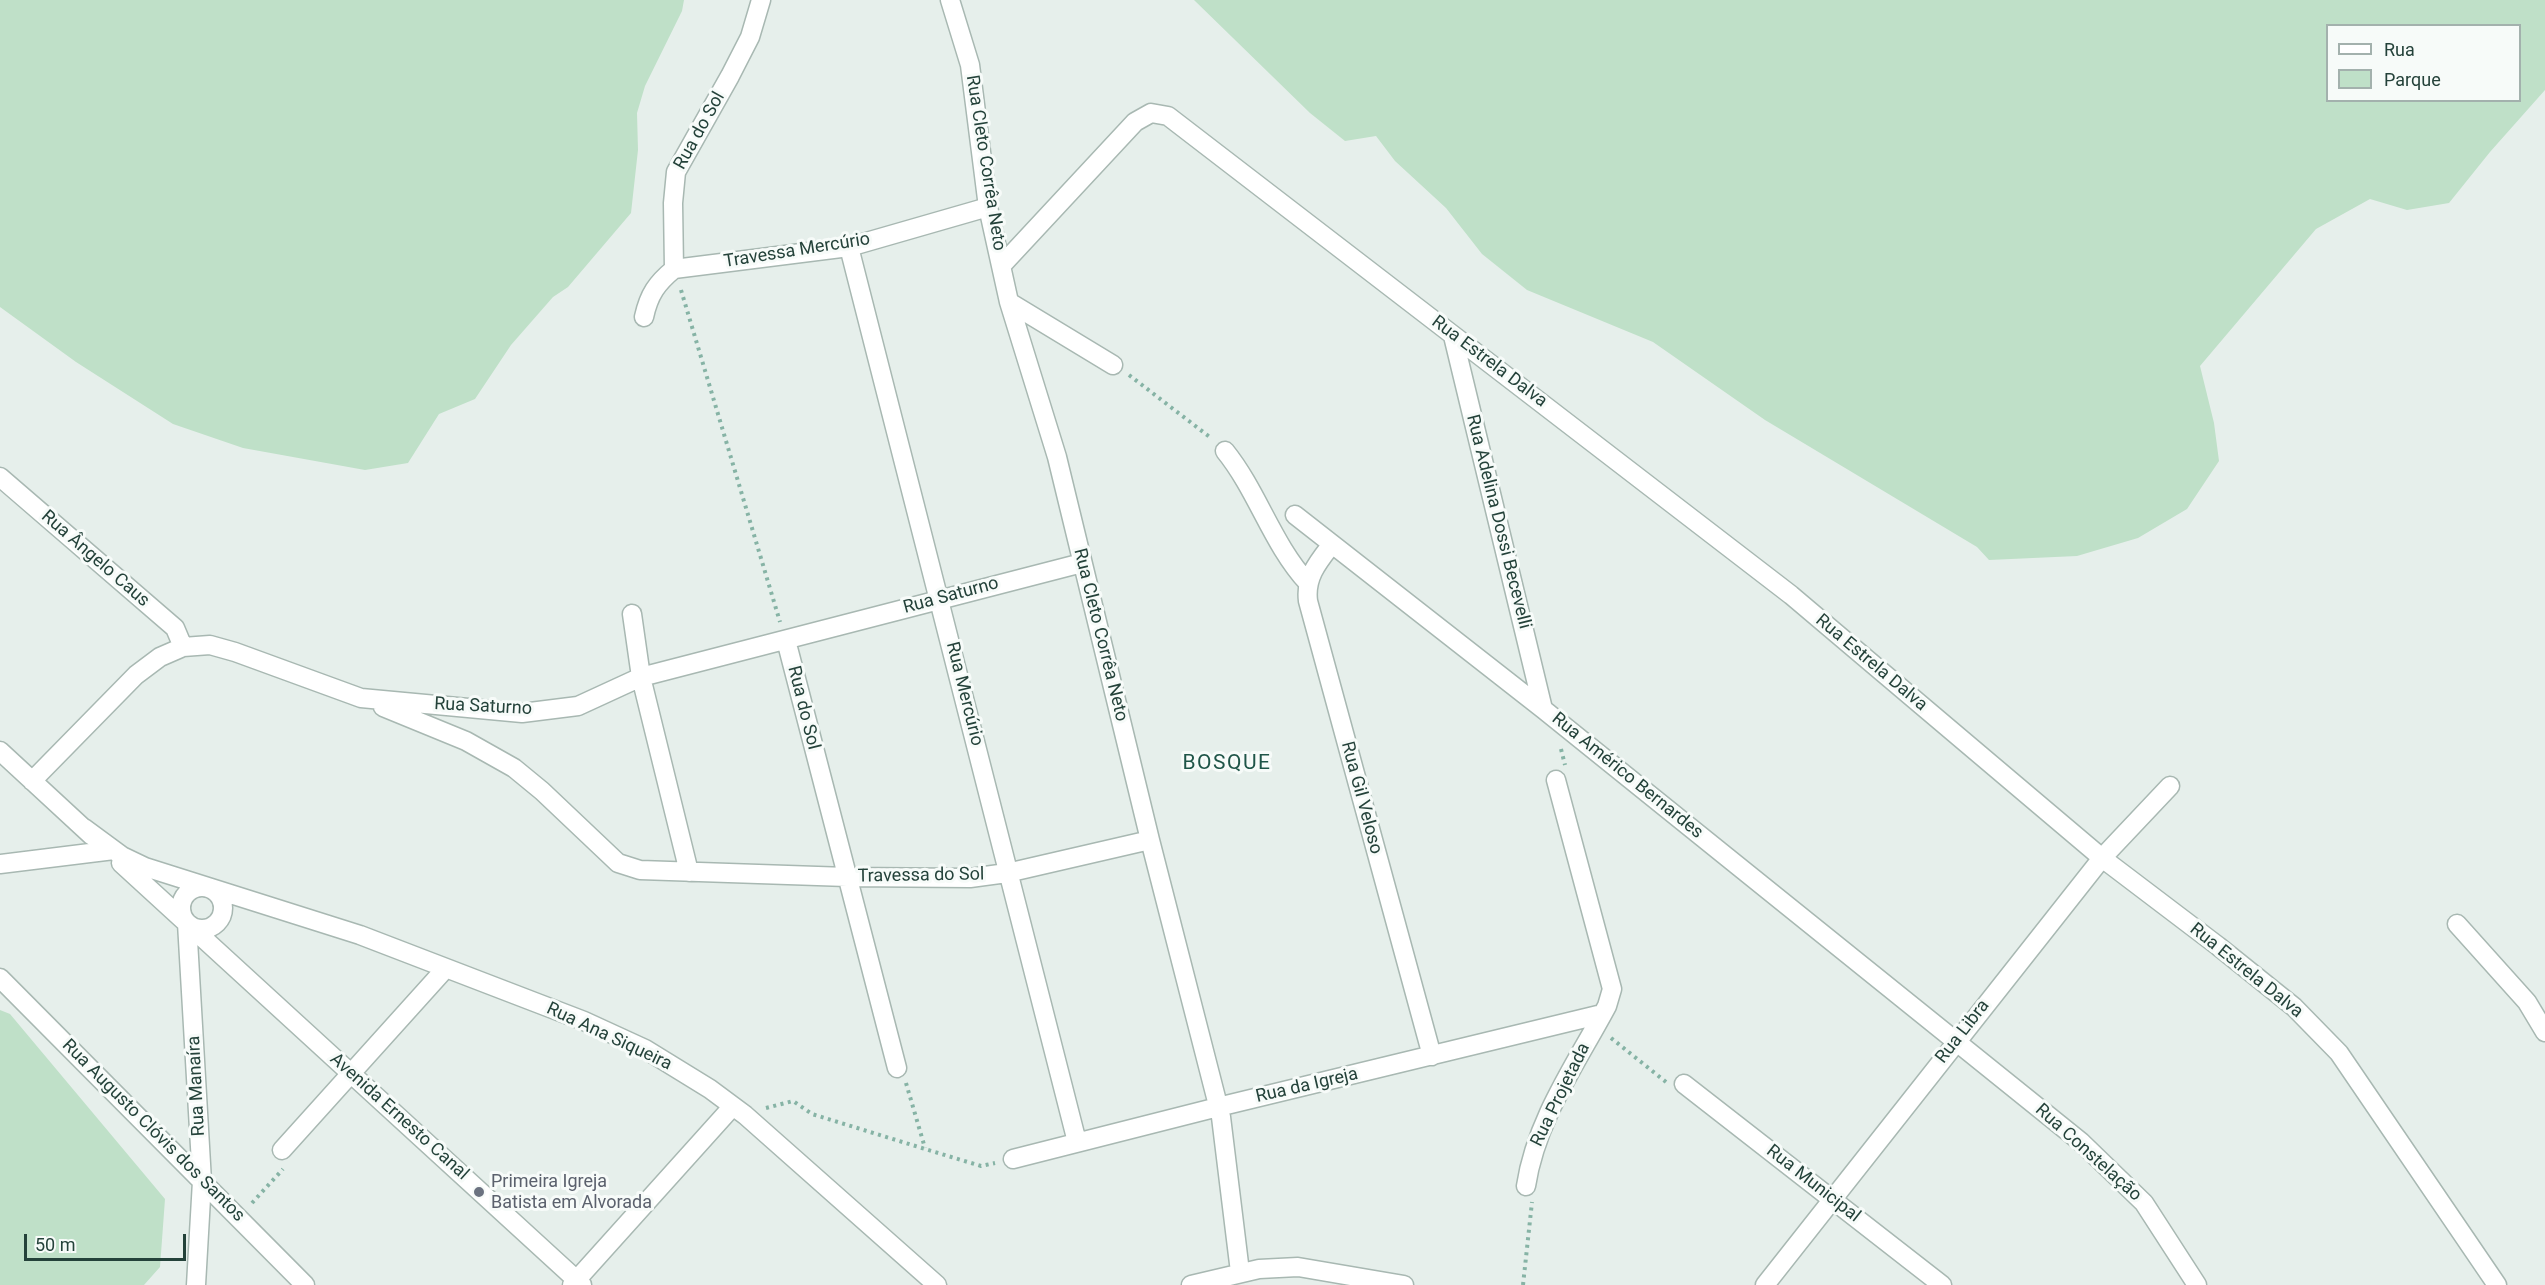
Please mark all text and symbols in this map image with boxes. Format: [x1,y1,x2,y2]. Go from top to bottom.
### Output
legend [2326,24,2521,102]
text: Rua [2384,39,2415,60]
text: Parque [2384,69,2441,90]
street label: Rua Cleto Corrêa Neto [960,74,1010,252]
street label: Rua do Sol [670,88,730,174]
street label: Travessa Mercúrio [722,229,872,273]
street label: Rua Estrela Dalva [1427,312,1551,412]
street label: Rua Adelina Dossi Becevelli [1461,413,1535,631]
street label: Rua Ângelo Caus [36,506,154,612]
street label: Rua Cleto Corrêa Neto [1068,546,1132,724]
street label: Rua Saturno [901,573,1001,619]
street label: Rua Estrela Dalva [1811,610,1931,716]
street label: Rua Mercúrio [941,640,987,748]
street label: Rua do Sol [782,664,824,752]
street label: Rua Saturno [434,694,532,720]
street label: Rua Américo Bernardes [1547,708,1707,844]
street label: Rua Gil Veloso [1336,739,1386,857]
district label: BOSQUE [1182,751,1272,777]
street label: Travessa do Sol [857,864,985,888]
street label: Rua Estrela Dalva [2185,919,2307,1023]
street label: Rua Libra [1931,996,1995,1068]
street label: Rua Ana Siqueira [543,998,675,1076]
street label: Rua Augusto Clóvis dos Santos [57,1035,249,1227]
street label: Rua Manaíra [184,1035,210,1137]
street label: Rua Projetada [1527,1040,1595,1150]
street label: Avenida Ernesto Canal [325,1049,473,1185]
street label: Rua da Igreja [1254,1064,1360,1108]
street label: Rua Constelação [2030,1100,2146,1206]
street label: Rua Municipal [1762,1141,1864,1227]
place label: Primeira Igreja Batista em Alvorada [491,1171,652,1214]
marker: Primeira Igreja Batista em Alvorada [472,1185,486,1199]
scale bar [27,1222,189,1260]
text: 50 m [35,1234,75,1255]

